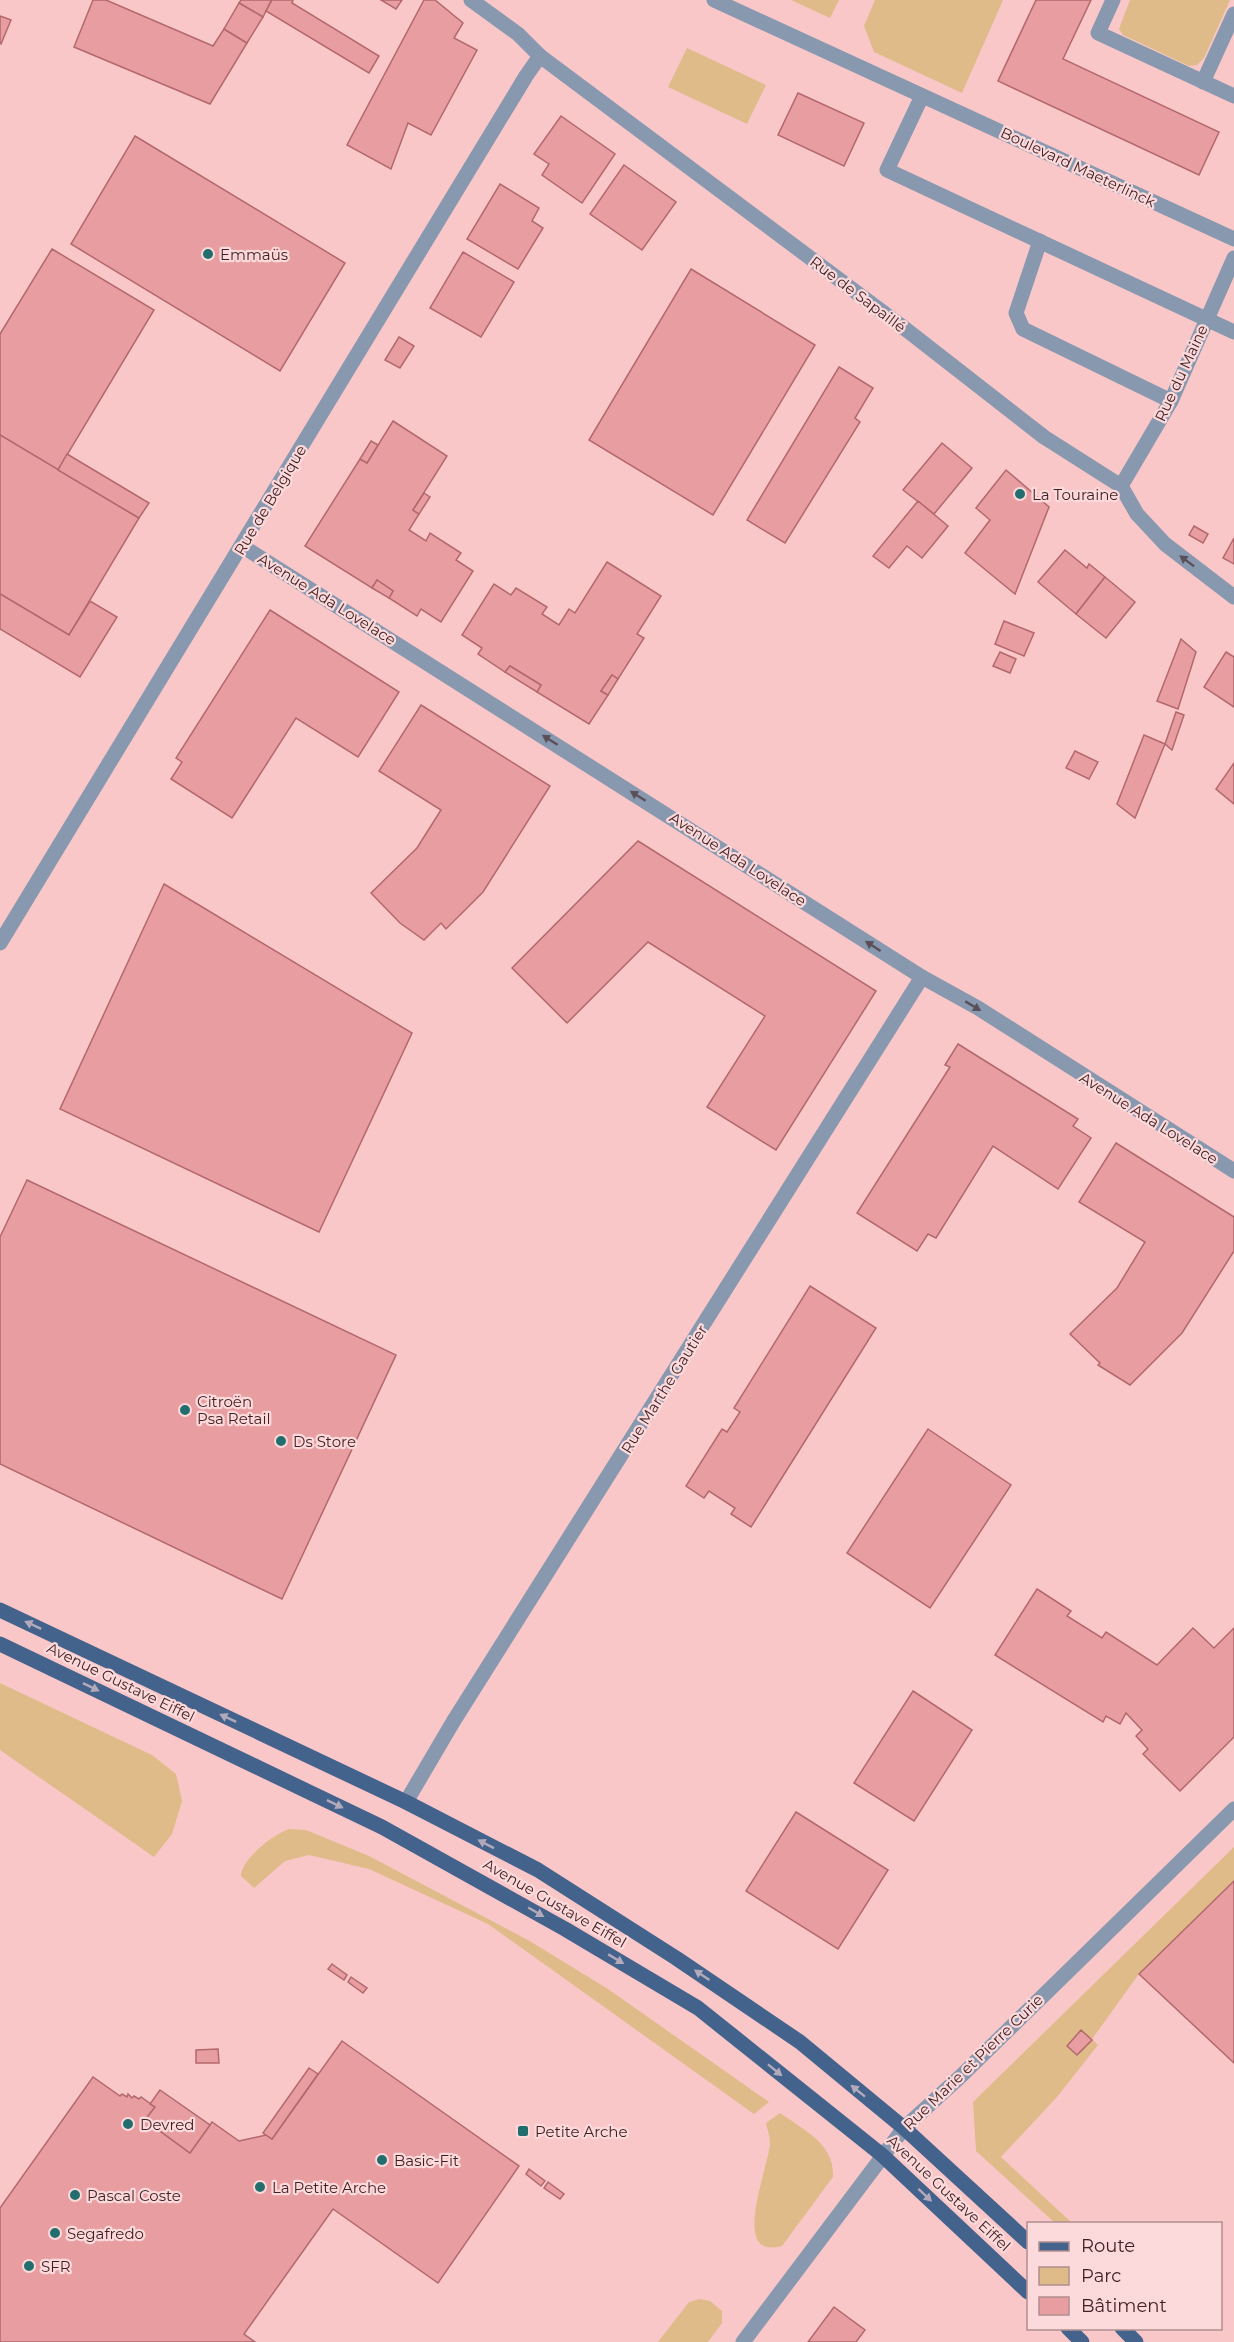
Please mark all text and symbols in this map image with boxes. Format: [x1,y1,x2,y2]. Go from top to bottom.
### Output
street label: Boulevard Maeterlinck [997,123,1159,211]
place label: Emmaüs [220,245,288,264]
marker: Emmaüs [201,247,215,261]
street label: Rue de Sapaillé [806,252,910,336]
street label: Rue du Maine [1150,322,1212,424]
street label: Rue de Belgique [230,441,310,559]
place label: La Touraine [1032,485,1118,504]
marker: La Touraine [1013,487,1027,501]
street label: Avenue Ada Lovelace [254,549,400,649]
one-way arrow [1180,556,1195,568]
one-way arrow [542,735,558,746]
one-way arrow [630,790,646,801]
street label: Avenue Ada Lovelace [666,808,810,910]
one-way arrow [865,940,881,951]
one-way arrow [965,1000,981,1011]
street label: Avenue Ada Lovelace [1076,1068,1222,1168]
street label: Rue Marthe Gautier [617,1321,711,1457]
place label: Citroën Psa Retail [197,1392,271,1428]
marker: Citroën Psa Retail [178,1403,192,1417]
place label: Ds Store [293,1432,356,1451]
marker: Ds Store [274,1434,288,1448]
one-way arrow [24,1621,41,1630]
street label: Avenue Gustave Eiffel [44,1638,198,1726]
one-way arrow [82,1683,99,1692]
one-way arrow [219,1713,236,1722]
one-way arrow [326,1800,343,1809]
one-way arrow [478,1839,495,1849]
street label: Avenue Gustave Eiffel [480,1854,630,1952]
one-way arrow [528,1907,545,1917]
one-way arrow [608,1953,624,1964]
one-way arrow [694,1969,710,1981]
street label: Rue Marie et Pierre Curie [899,1990,1047,2134]
one-way arrow [768,2063,783,2075]
one-way arrow [851,2085,866,2097]
place label: Devred [140,2115,195,2134]
marker: Devred [121,2117,135,2131]
place label: Petite Arche [535,2122,628,2141]
marker: Petite Arche [516,2124,530,2138]
street label: Avenue Gustave Eiffel [883,2131,1015,2255]
place label: Basic-Fit [394,2151,459,2170]
marker: Basic-Fit [375,2153,389,2167]
place label: La Petite Arche [272,2178,386,2197]
marker: La Petite Arche [253,2180,267,2194]
place label: Pascal Coste [87,2186,181,2205]
one-way arrow [918,2187,932,2201]
marker: Pascal Coste [68,2188,82,2202]
legend [1027,2222,1222,2330]
place label: Segafredo [67,2224,144,2243]
marker: Segafredo [48,2226,62,2240]
text: Route [1081,2235,1135,2257]
place label: SFR [41,2257,71,2276]
marker: SFR [22,2259,36,2273]
text: Parc [1081,2265,1121,2287]
text: Bâtiment [1081,2295,1167,2317]

